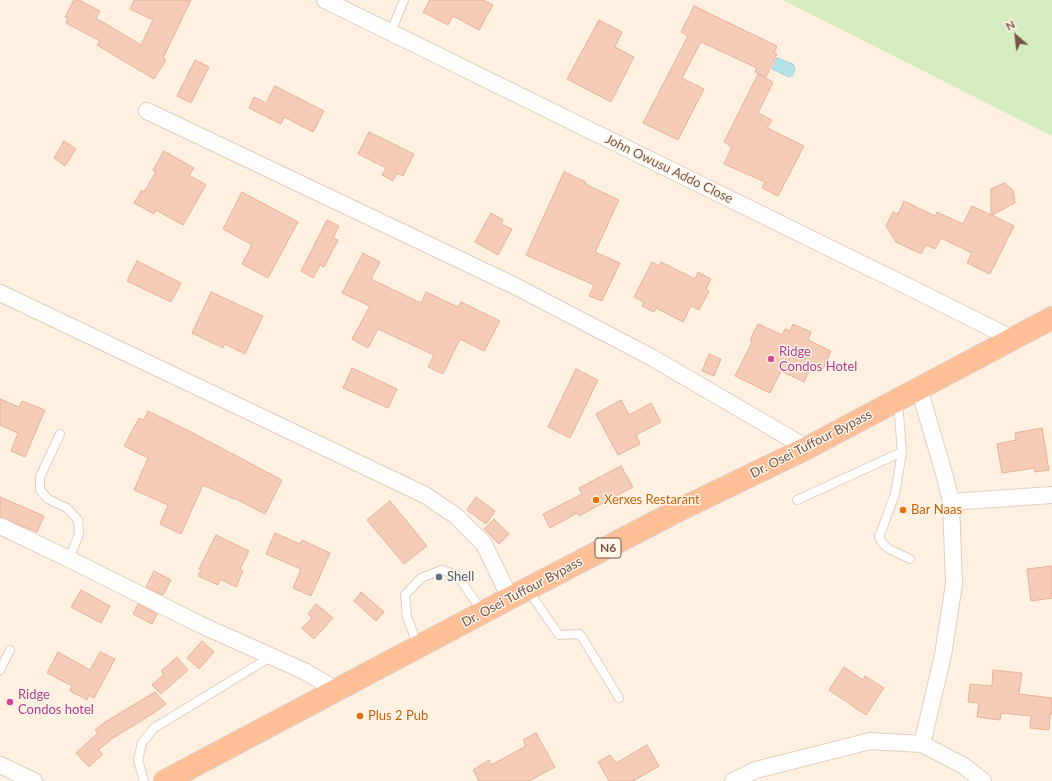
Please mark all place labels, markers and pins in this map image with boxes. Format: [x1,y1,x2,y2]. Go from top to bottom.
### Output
place label: Ridge Condos Hotel [779,344,857,375]
marker: Ridge Condos Hotel [766,354,776,364]
place label: Xerxes Restarant [604,492,700,508]
marker: Xerxes Restarant [591,495,601,505]
place label: Bar Naas [911,502,962,518]
marker: Bar Naas [898,505,908,515]
place label: Shell [447,569,474,585]
marker: Shell [434,572,444,582]
place label: Ridge Condos hotel [18,687,94,718]
marker: Ridge Condos hotel [5,697,15,707]
place label: Plus 2 Pub [368,708,428,724]
marker: Plus 2 Pub [355,711,365,721]

